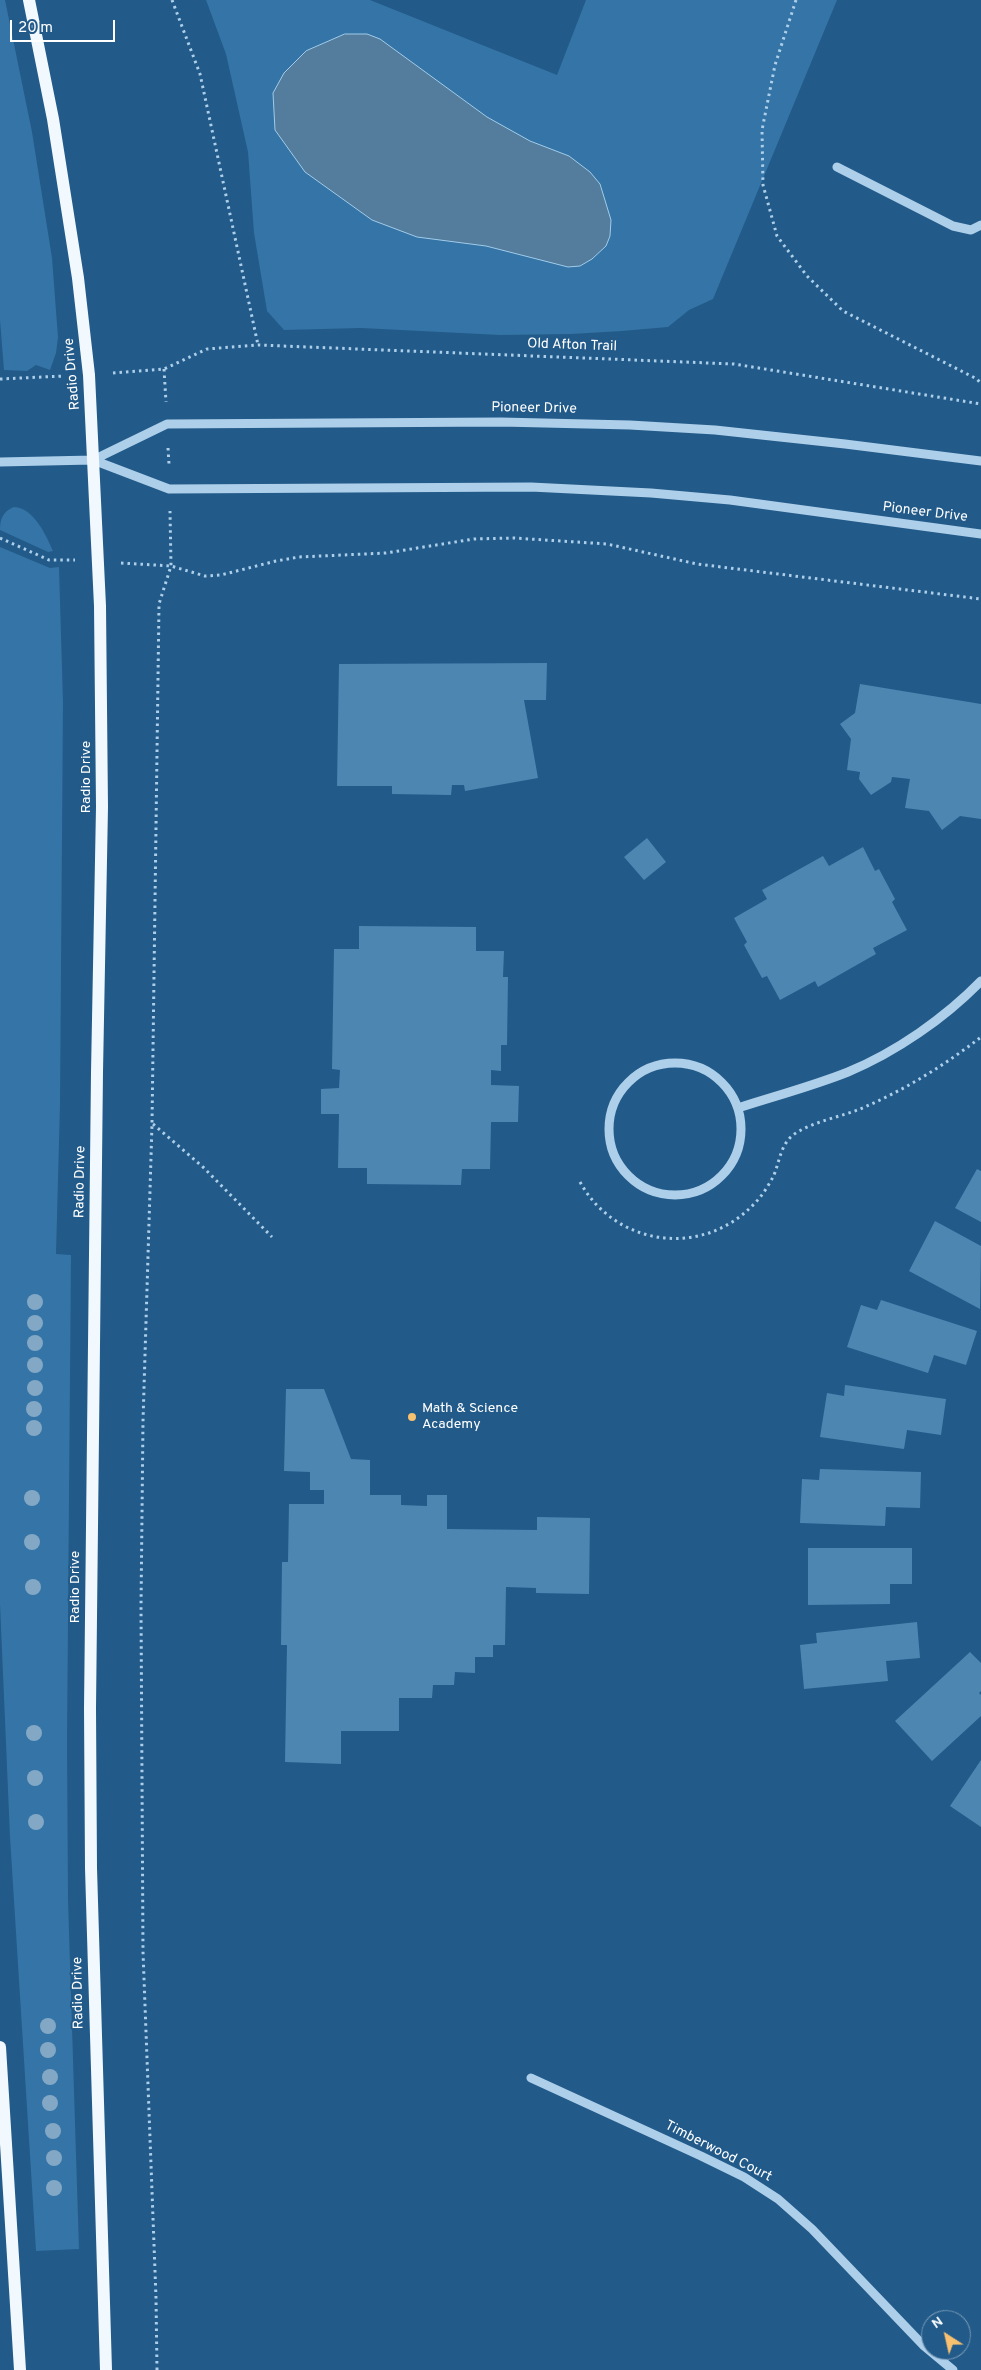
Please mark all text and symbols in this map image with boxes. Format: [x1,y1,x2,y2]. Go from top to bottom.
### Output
scale bar [12,10,118,42]
text: 20 m [18,19,53,38]
street label: Old Afton Trail [527,336,617,356]
street label: Radio Drive [61,337,85,411]
street label: Pioneer Drive [491,400,577,418]
street label: Pioneer Drive [882,499,968,527]
street label: Radio Drive [79,741,95,813]
street label: Radio Drive [72,1146,90,1218]
place label: Math & Science Academy [422,1401,518,1434]
marker: Math & Science Academy [406,1411,418,1423]
street label: Radio Drive [68,1551,84,1623]
street label: Radio Drive [70,1957,88,2029]
street label: Timberwood Court [662,2118,774,2186]
north arrow [921,2310,971,2360]
text: N [929,2313,947,2333]

